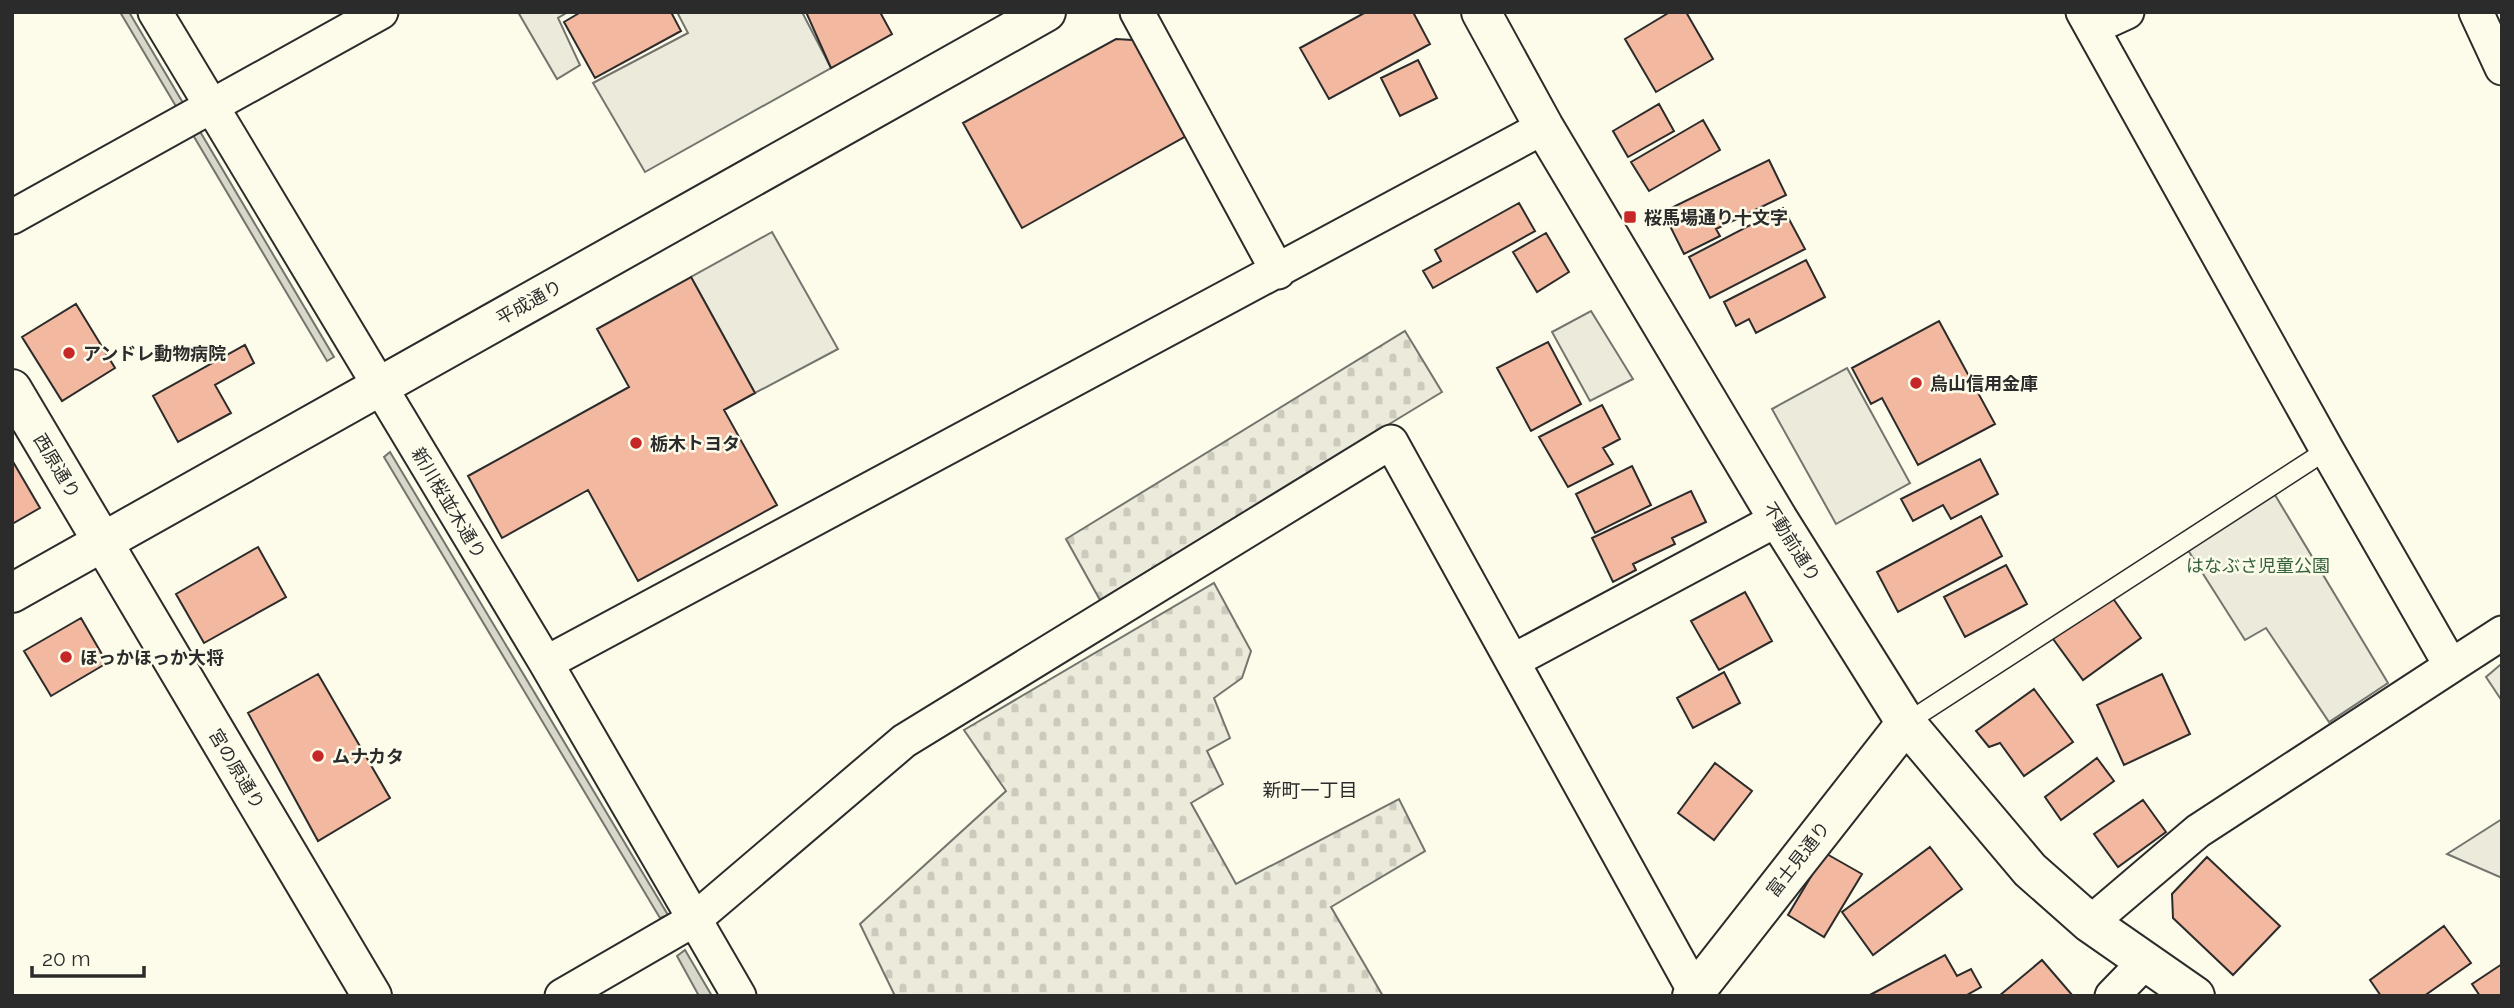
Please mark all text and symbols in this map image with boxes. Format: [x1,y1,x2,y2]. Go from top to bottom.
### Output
place label: 桜馬場通り十文字 [1644,207,1788,228]
marker: 桜馬場通り十文字 [1622,209,1638,225]
street label: 平成通り [492,275,566,329]
place label: アンドレ動物病院 [83,343,226,364]
marker: アンドレ動物病院 [61,345,77,361]
place label: 烏山信用金庫 [1930,373,2038,394]
marker: 烏山信用金庫 [1908,375,1924,391]
street label: 西原通り [29,430,85,502]
place label: 栃木トヨタ [650,433,740,454]
marker: 栃木トヨタ [628,435,644,451]
street label: 新川桜並木通り [408,444,490,562]
street label: 不動前通り [1759,498,1825,586]
park label: はなぶさ児童公園 [2186,555,2330,576]
place label: ほっかほっか大将 [80,647,224,668]
marker: ほっかほっか大将 [58,649,74,665]
street label: 宮の原通り [205,725,269,813]
place label: ムナカタ [332,746,404,767]
marker: ムナカタ [310,748,326,764]
district label: 新町一丁目 [1262,779,1358,801]
street label: 富士見通り [1762,817,1834,901]
scale bar [32,934,144,978]
text: 20 m [42,946,90,971]

